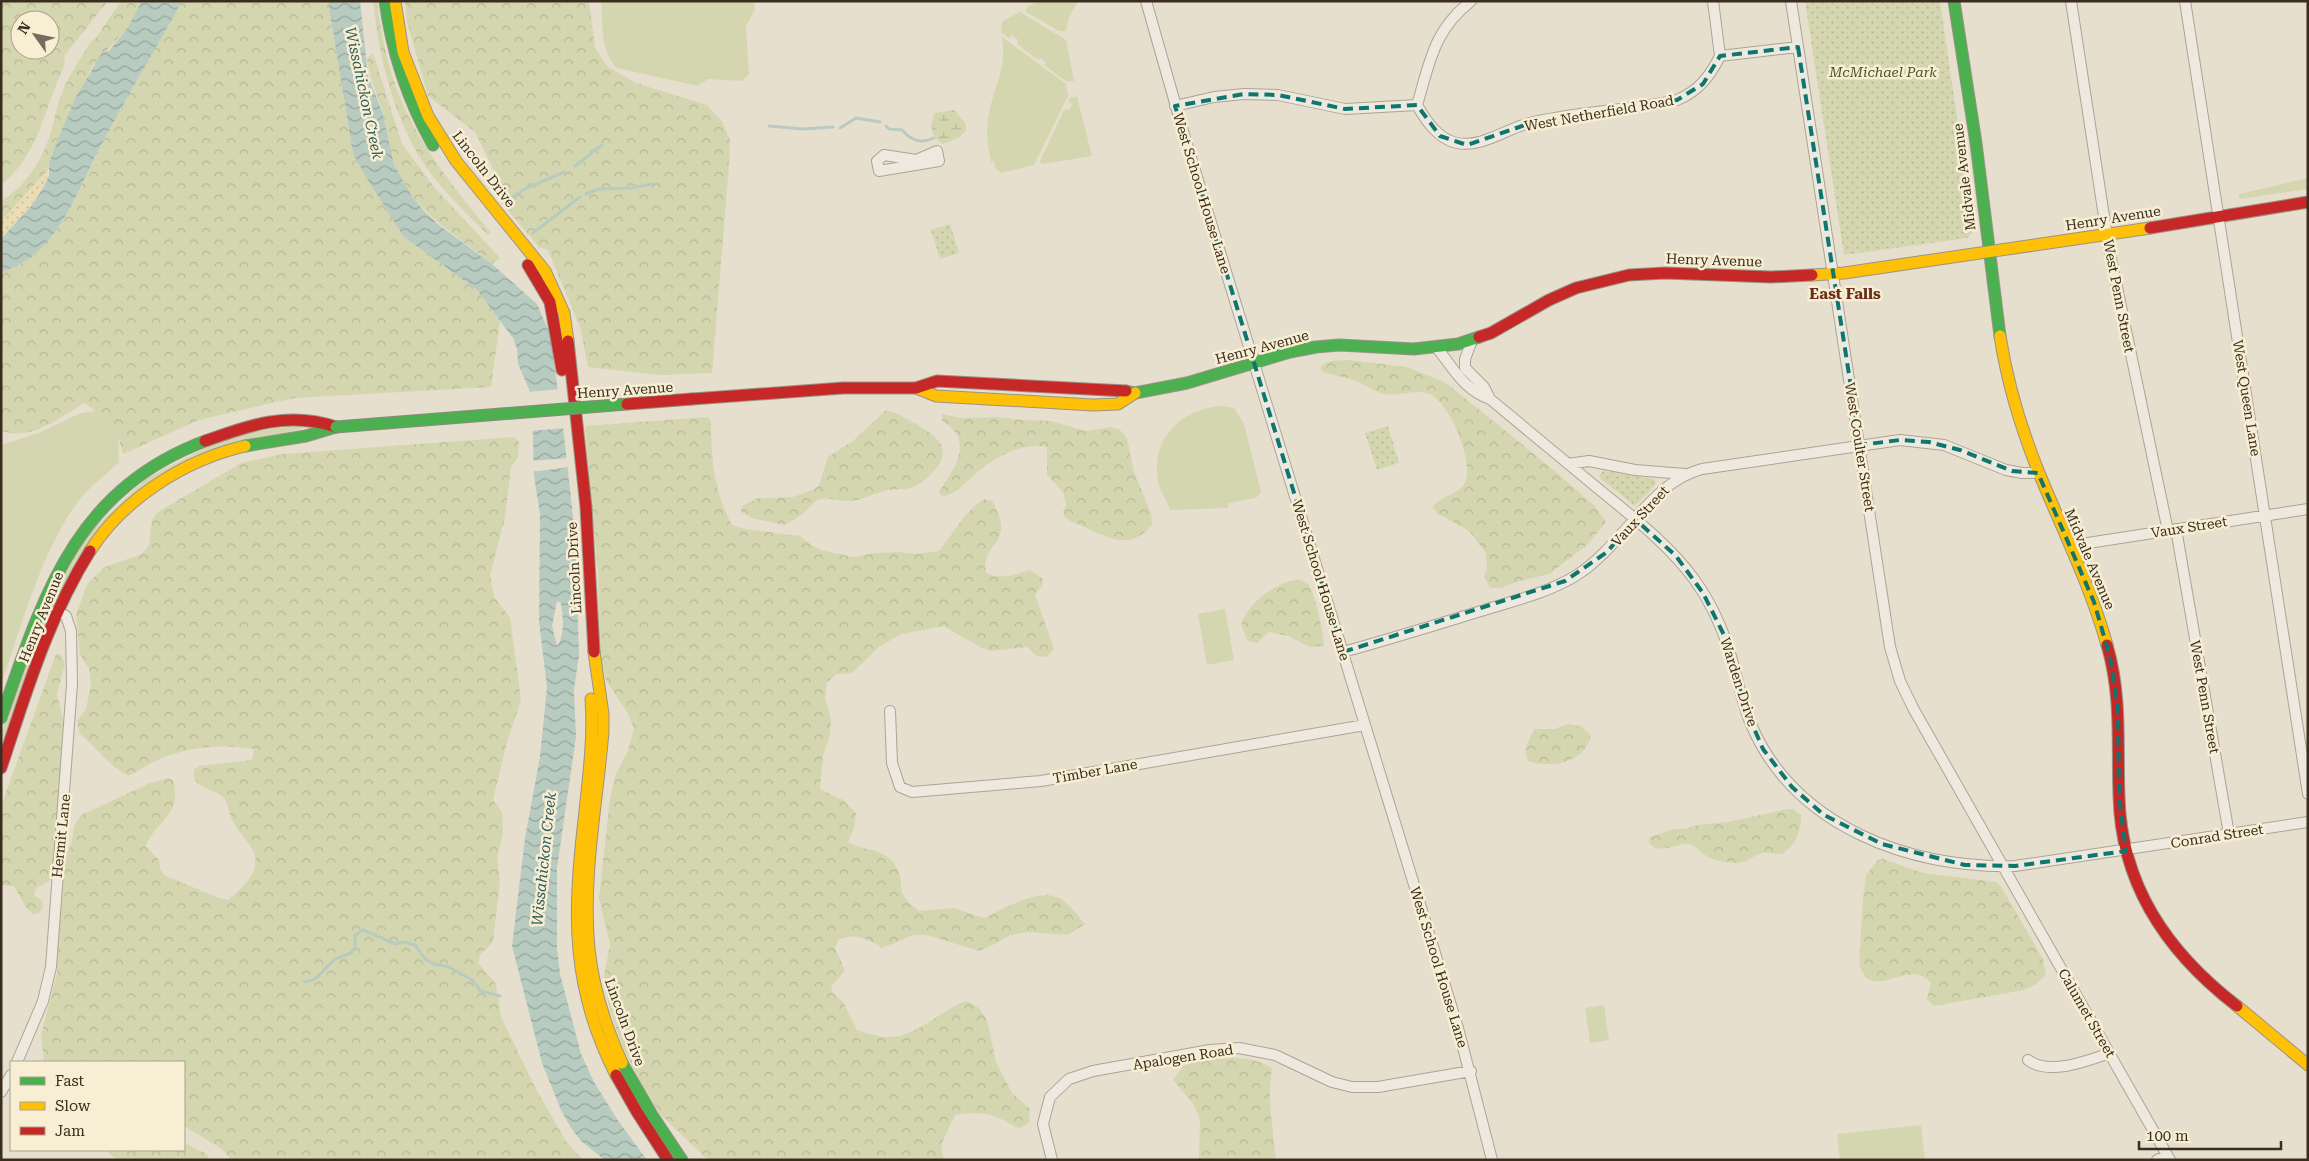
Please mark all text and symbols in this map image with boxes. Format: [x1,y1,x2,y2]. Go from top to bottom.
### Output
north arrow [10,10,60,60]
text: N [14,19,34,37]
water label: Wissahickon Creek [341,25,387,162]
park label: McMichael Park [1828,64,1937,80]
street label: West Netherfield Road [1523,92,1675,134]
street label: West School House Lane [1170,111,1234,276]
street label: Midvale Avenue [1949,122,1979,232]
street label: Lincoln Drive [449,128,519,210]
street label: Henry Avenue [2064,203,2162,233]
street label: West Penn Street [2100,238,2138,354]
street label: Henry Avenue [1666,250,1763,270]
district label: East Falls [1809,285,1881,303]
street label: Henry Avenue [1213,327,1311,367]
street label: West Queen Lane [2230,339,2264,458]
street label: Henry Avenue [576,379,674,401]
street label: West Coulter Street [1842,381,1878,513]
street label: Vaux Street [1608,482,1672,550]
street label: West School House Lane [1289,498,1353,663]
street label: Midvale Avenue [2062,506,2119,612]
street label: Vaux Street [2150,513,2228,541]
street label: Lincoln Drive [564,521,584,614]
street label: Henry Avenue [16,569,67,665]
street label: Warden Drive [1717,635,1761,729]
street label: West Penn Street [2187,639,2223,755]
street label: Timber Lane [1052,756,1139,786]
water label: Wissahickon Creek [528,790,560,927]
street label: Hermit Lane [49,793,73,879]
street label: Conrad Street [2170,821,2264,851]
street label: West School House Lane [1407,885,1471,1050]
street label: Calumet Street [2055,966,2119,1060]
street label: Lincoln Drive [602,976,648,1068]
street label: Apalogen Road [1132,1041,1234,1073]
legend [10,1061,185,1151]
text: Fast [55,1072,85,1090]
text: Slow [55,1097,91,1115]
scale bar [2139,1118,2282,1150]
text: Jam [55,1122,85,1140]
text: 100 m [2146,1127,2189,1145]

